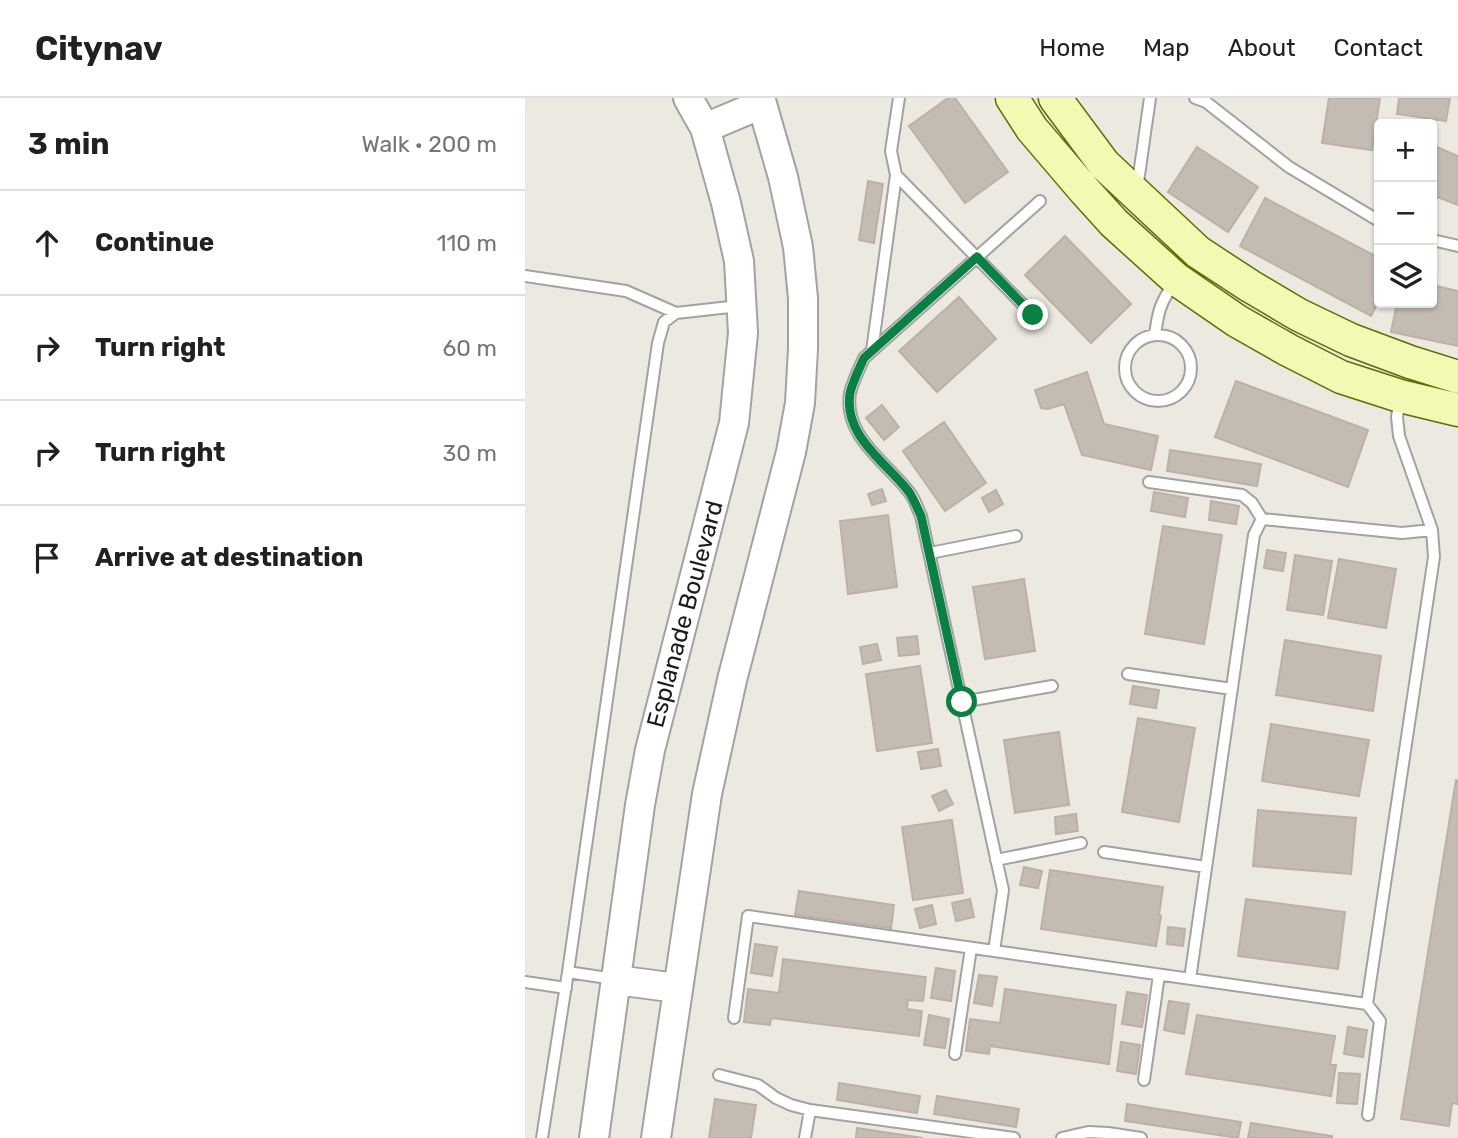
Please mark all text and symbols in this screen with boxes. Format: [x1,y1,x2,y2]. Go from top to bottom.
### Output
text: Citynav [35,29,163,68]
text: Home [1039,34,1105,62]
text: Map [1143,34,1190,62]
text: About [1228,34,1296,62]
text: Contact [1334,34,1423,62]
map controls [1374,119,1437,308]
button: + [1374,119,1437,182]
text: 3 min [28,126,110,162]
text: Walk · 200 m [362,130,497,158]
button: − [1374,182,1437,245]
icon: ahead [28,224,66,262]
text: Continue [95,227,214,258]
text: 110 m [437,229,497,257]
button: layers [1374,245,1437,308]
route end [1017,299,1048,330]
icon: right [28,329,66,367]
text: Turn right [95,332,225,363]
text: 60 m [442,334,497,362]
icon: right [28,434,66,472]
text: Turn right [95,437,225,468]
text: 30 m [442,439,497,467]
street label: Esplanade Boulevard [641,497,729,731]
icon: arrive [28,539,66,577]
text: Arrive at destination [95,542,363,573]
route start [946,686,977,717]

